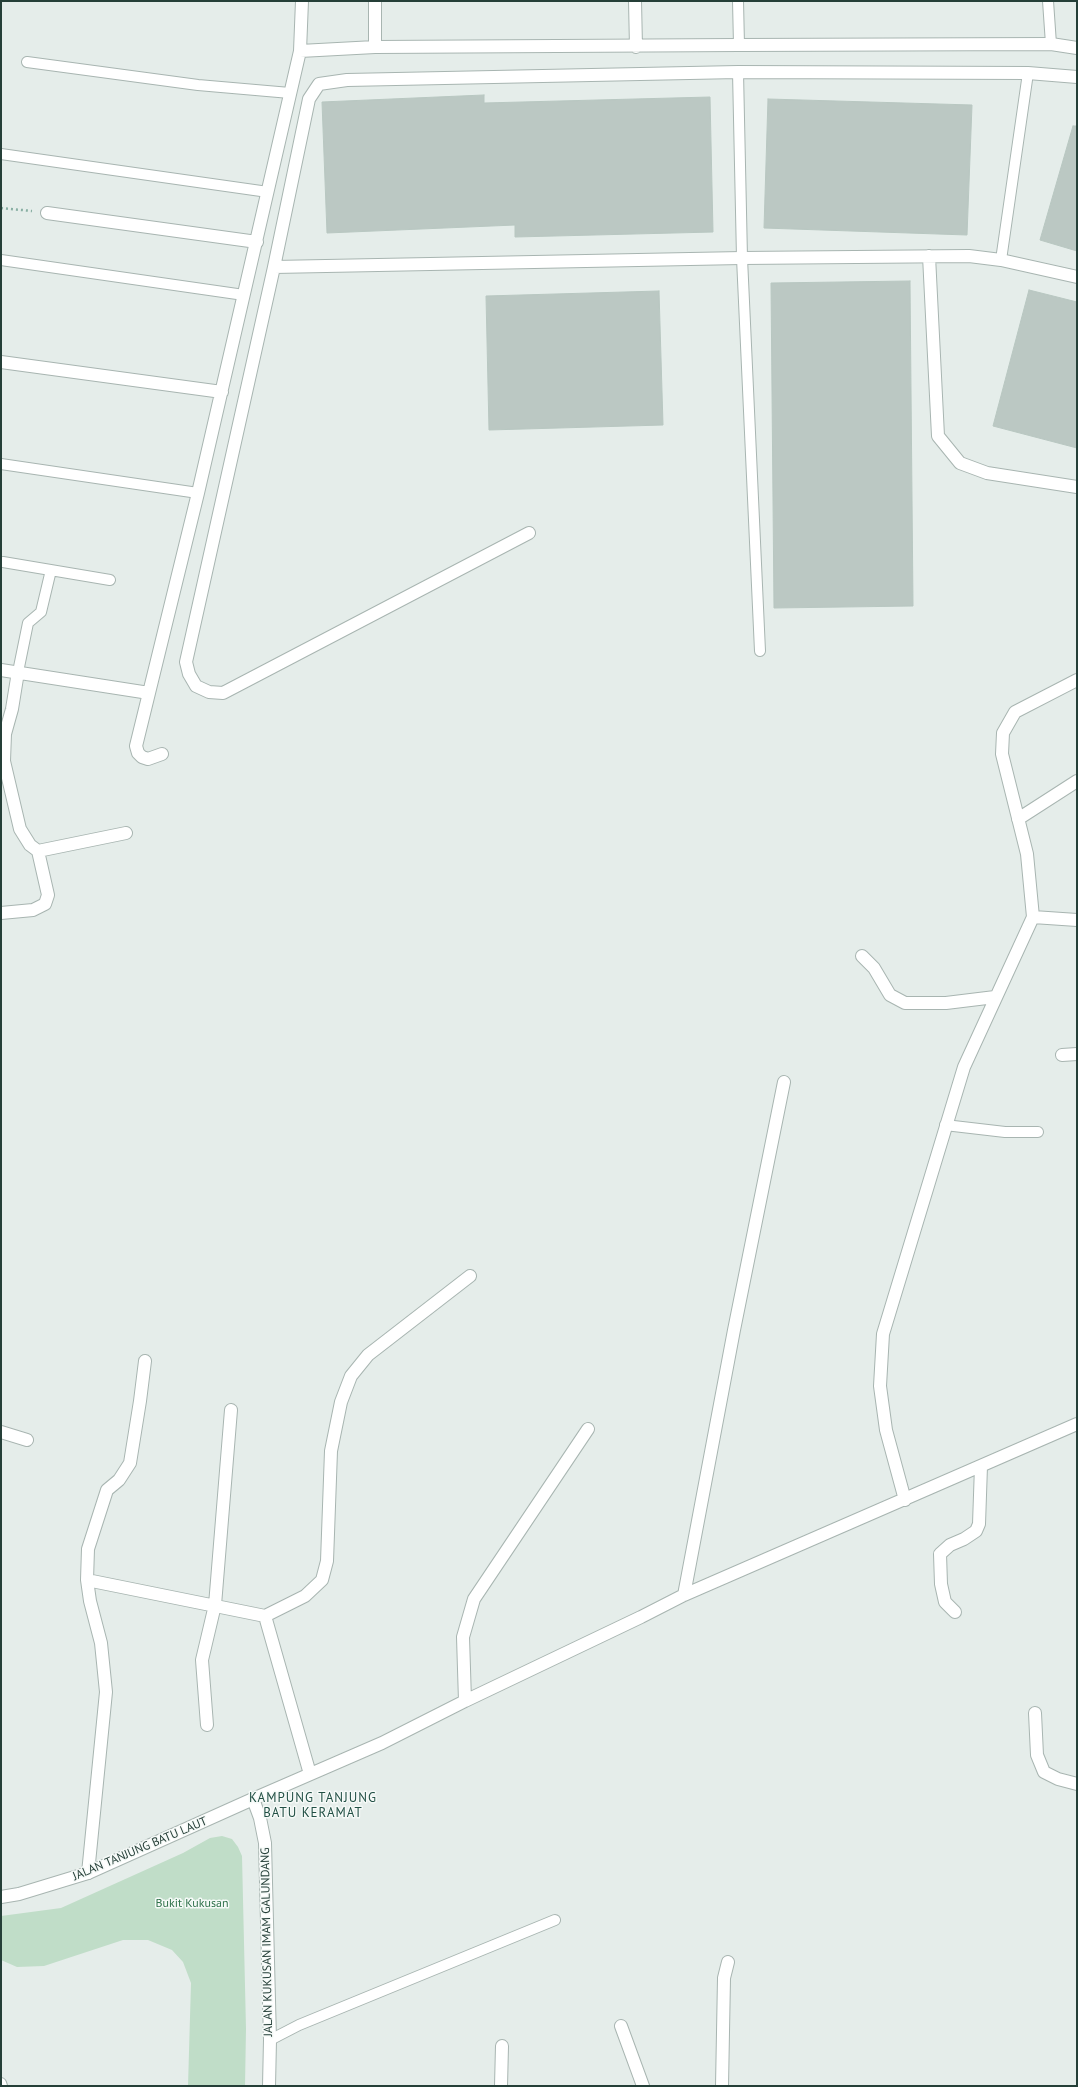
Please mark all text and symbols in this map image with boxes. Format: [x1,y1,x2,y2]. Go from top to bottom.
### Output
district label: KAMPUNG TANJUNG BATU KERAMAT [249,1790,377,1821]
street label: JALAN TANJUNG BATU LAUT [71,1814,209,1884]
street label: JALAN KUKUSAN IMAM GALUNDANG [258,1847,276,2037]
park label: Bukit Kukusan [156,1897,228,1911]

